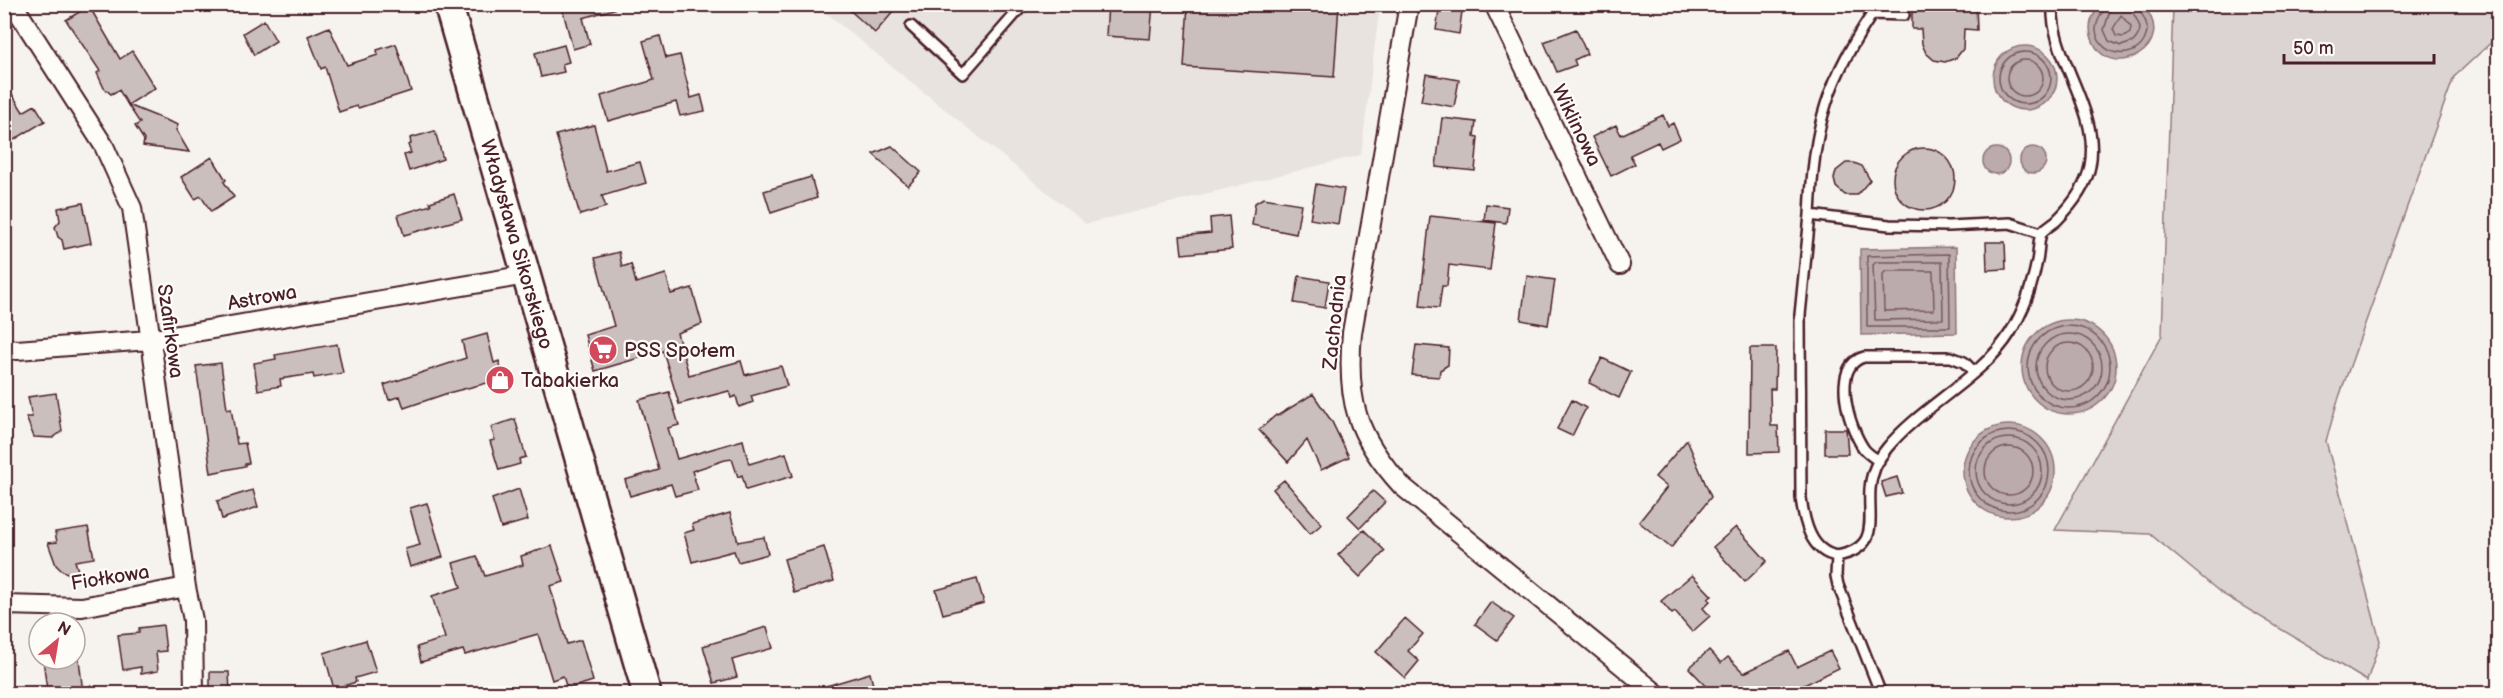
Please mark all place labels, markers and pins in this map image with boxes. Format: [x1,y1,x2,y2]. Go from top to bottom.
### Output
supermarket icon: PSS Społem [587,334,619,366]
place label: PSS Społem [624,339,735,363]
shop icon: Tabakierka [484,364,516,396]
place label: Tabakierka [521,369,619,393]

